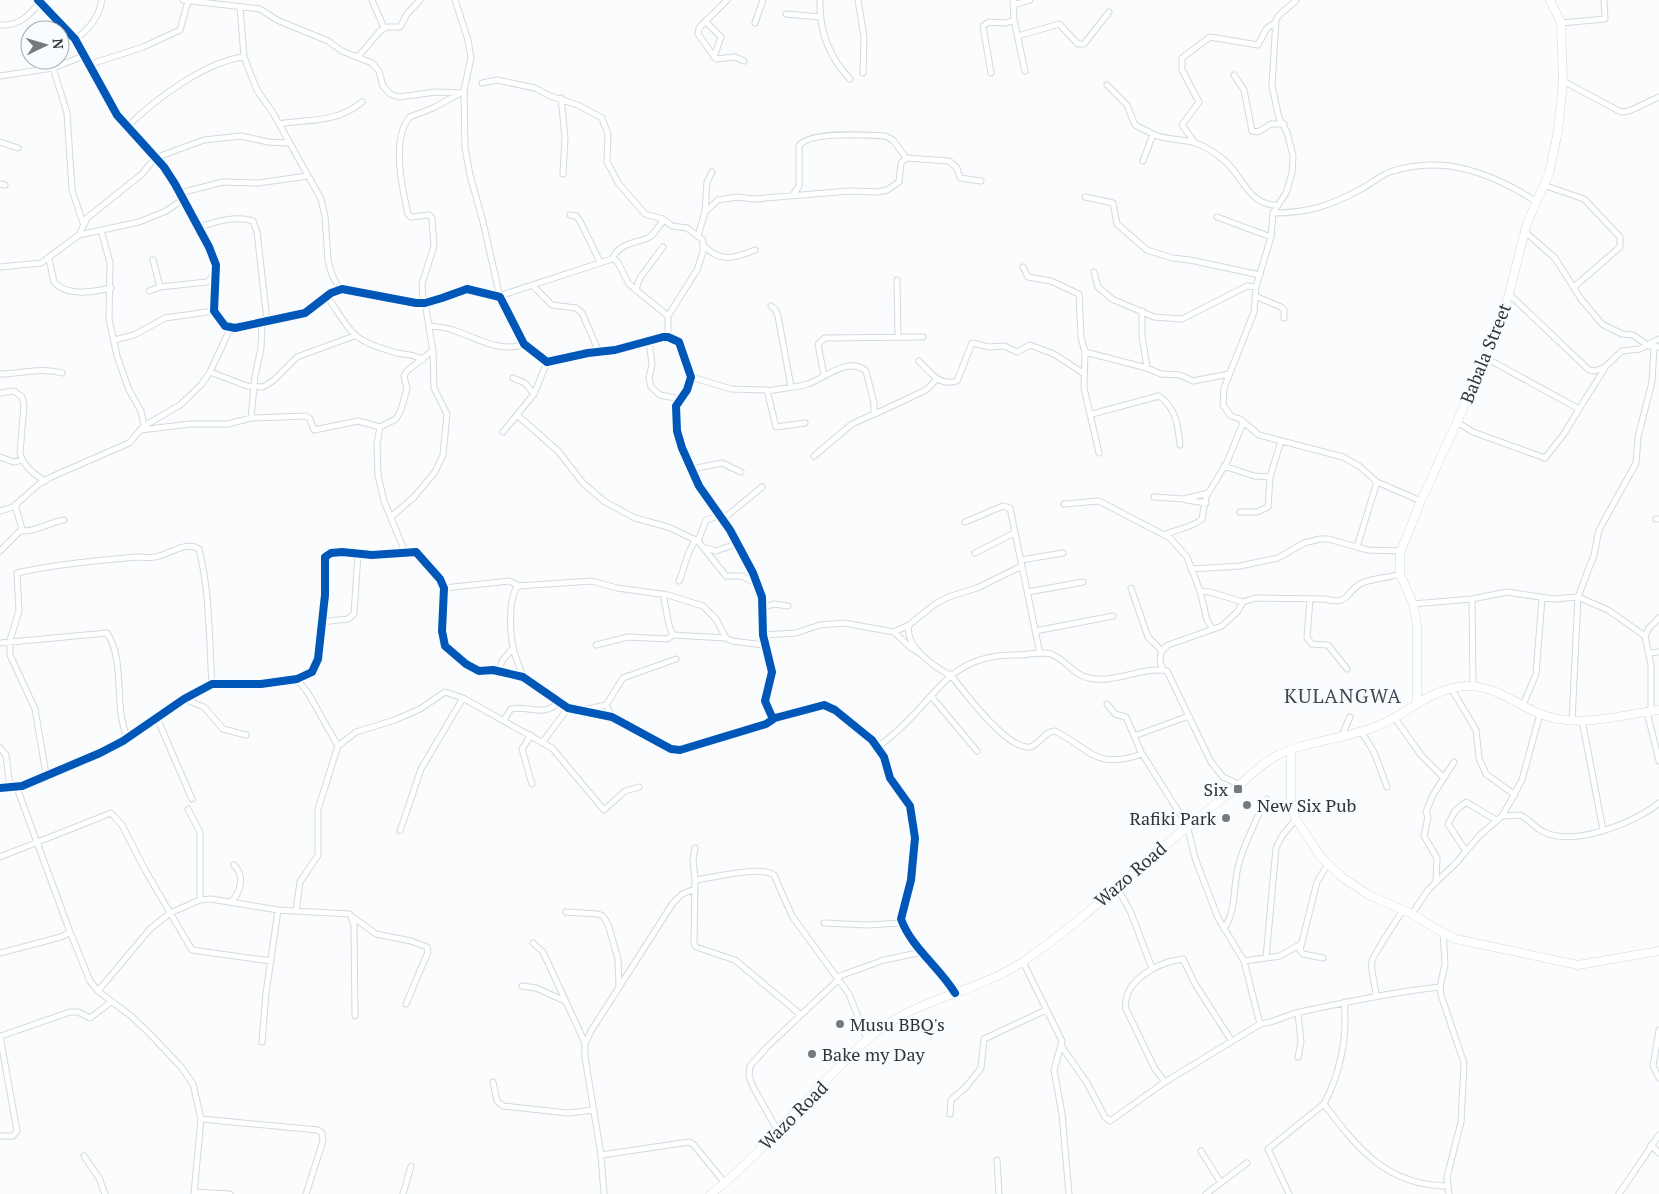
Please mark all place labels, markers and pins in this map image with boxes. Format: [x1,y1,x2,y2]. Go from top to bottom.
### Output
place label: Six [1204,777,1229,801]
marker: Six [1232,783,1244,795]
place label: New Six Pub [1257,793,1357,817]
marker: New Six Pub [1241,799,1253,811]
place label: Rafiki Park [1130,806,1217,830]
marker: Rafiki Park [1220,812,1232,824]
place label: Musu BBQ's [850,1012,945,1036]
marker: Musu BBQ's [834,1018,846,1030]
place label: Bake my Day [822,1042,925,1066]
marker: Bake my Day [806,1048,818,1060]

